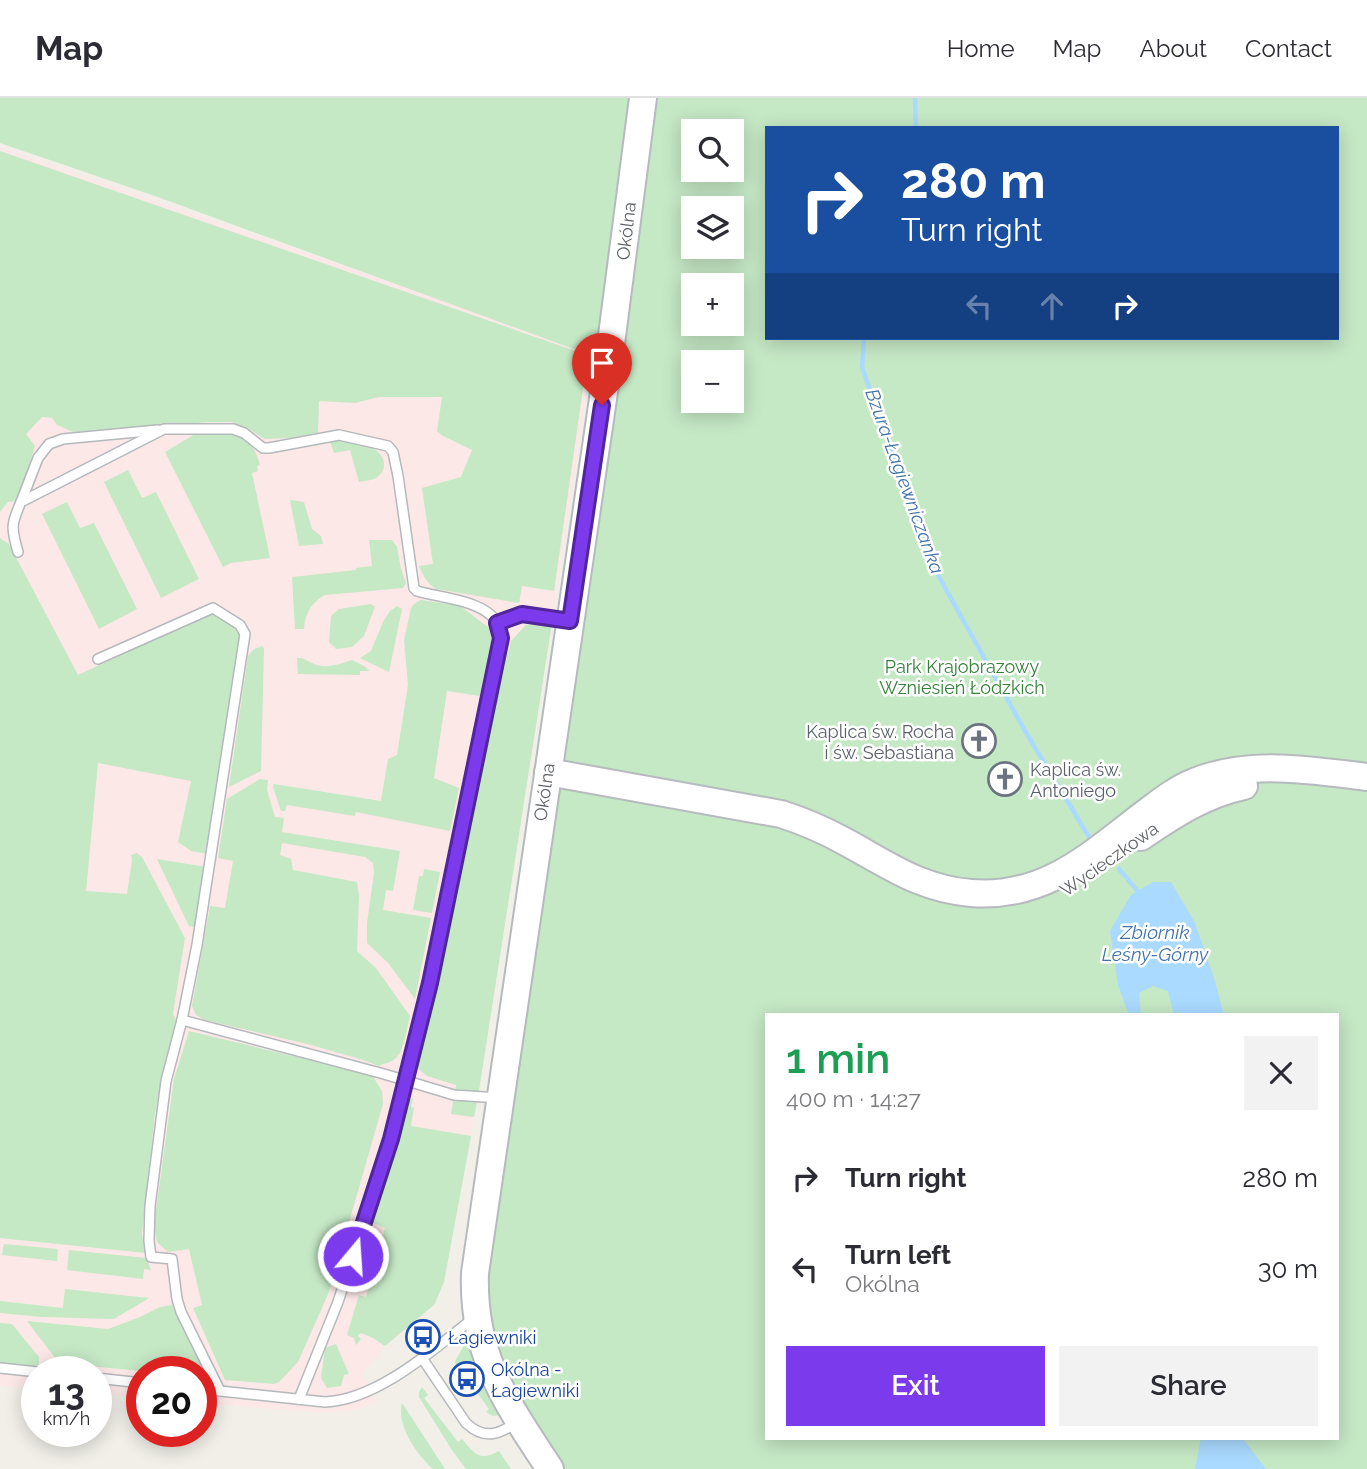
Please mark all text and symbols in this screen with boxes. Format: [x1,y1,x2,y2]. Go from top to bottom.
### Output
text: Map [35,29,103,68]
text: Home [947,34,1015,63]
text: Map [1053,34,1101,63]
text: About [1139,34,1207,63]
text: Contact [1245,34,1332,63]
map controls [681,119,744,413]
button: search [681,119,744,182]
text: 280 m [901,152,1046,209]
icon: right [786,154,877,245]
button: layers [681,196,744,259]
street label: Okólna [612,201,640,261]
text: Turn right [901,211,1042,248]
button: + [681,273,744,336]
icon: left [960,287,998,325]
icon: ahead [1033,287,1071,325]
icon: right [1106,287,1144,325]
pin [572,333,632,405]
icon: arrive [583,344,621,382]
button: − [681,350,744,413]
water label: Bzura-Łagiewniczanka [861,386,949,576]
park label: Park Krajobrazowy Wzniesień Łódzkich [879,656,1045,698]
place label: Kaplica św. Rocha i św. Sebastiana [806,721,954,763]
church icon: Kaplica św. Rocha i św. Sebastiana [960,722,998,760]
place label: Kaplica św. Antoniego [1030,759,1121,801]
church icon: Kaplica św. Antoniego [986,760,1024,798]
street label: Okólna [530,762,558,822]
street label: Wycieczkowa [1056,817,1162,901]
water label: Zbiornik Leśny-Górny [1102,921,1209,965]
text: 1 min [786,1034,890,1083]
button: close [1244,1036,1318,1110]
text: 400 m · 14:27 [786,1085,921,1112]
icon: right [786,1159,824,1197]
text: Turn right [845,1163,966,1193]
text: 280 m [1243,1163,1318,1193]
position arrow [316,1219,390,1293]
text: Turn left [845,1240,951,1270]
icon: left [786,1250,824,1288]
text: 30 m [1258,1254,1318,1284]
text: Okólna [845,1270,920,1297]
bus stop icon: Łagiewniki [404,1318,442,1356]
place label: Łagiewniki [448,1327,536,1348]
button: Exit [786,1346,1045,1426]
button: Share [1059,1346,1318,1426]
speed limit sign: 20 [126,1356,217,1447]
place label: Okólna - Łagiewniki [491,1359,579,1401]
bus stop icon: Okólna - Łagiewniki [448,1360,486,1398]
text: 13 [48,1372,85,1413]
text: km/h [43,1408,90,1429]

